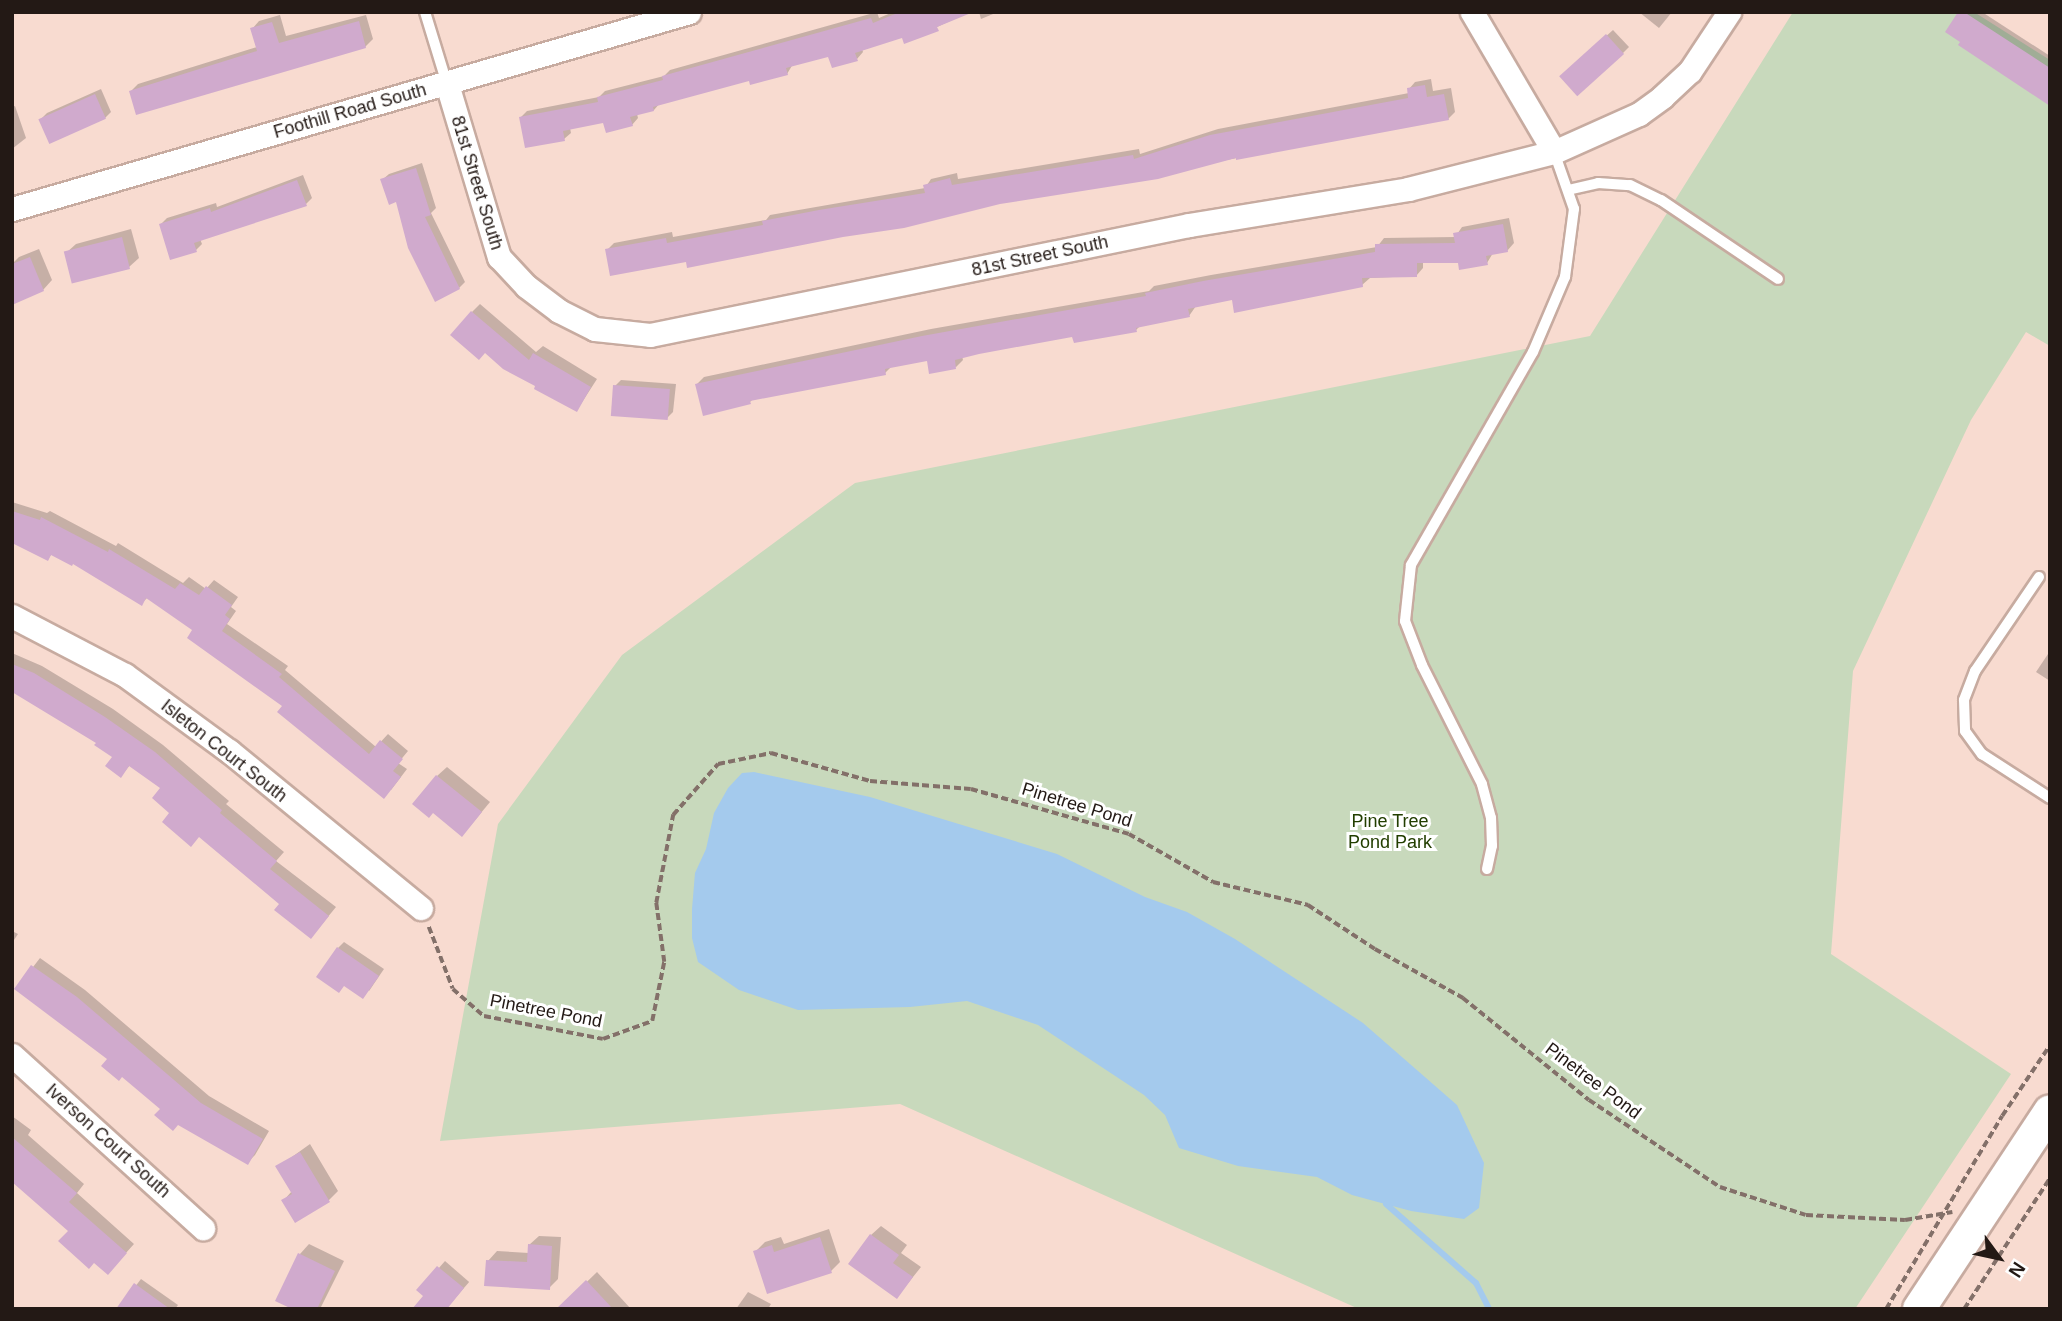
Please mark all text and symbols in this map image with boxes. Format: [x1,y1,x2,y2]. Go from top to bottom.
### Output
street label: Foothill Road South [271,79,429,143]
street label: 81st Street South [446,113,508,253]
street label: 81st Street South [970,231,1110,281]
street label: Isleton Court South [157,695,291,807]
street label: Pinetree Pond [1019,778,1135,832]
park label: Pine Tree Pond Park [1348,811,1432,854]
street label: Pinetree Pond [488,990,604,1032]
street label: Pinetree Pond [1541,1038,1645,1124]
street label: Iverson Court South [41,1079,175,1203]
north arrow [1964,1223,2034,1293]
text: N [2004,1258,2030,1281]

